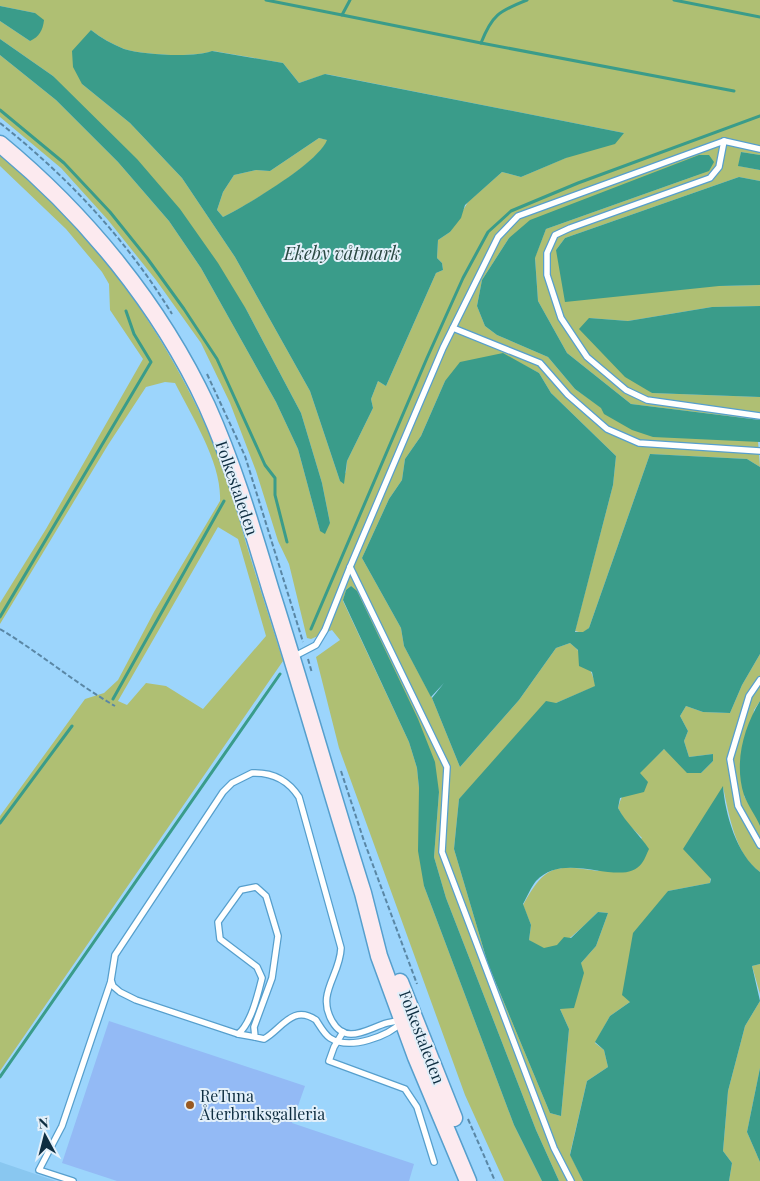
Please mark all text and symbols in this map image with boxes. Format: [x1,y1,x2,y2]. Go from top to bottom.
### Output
water label: Ekeby våtmark [283,241,400,265]
street label: Folkestaleden [211,438,264,538]
street label: Folkestaleden [395,987,450,1087]
place label: ReTuna Återbruksgalleria [199,1085,325,1124]
marker: ReTuna Återbruksgalleria [184,1099,196,1111]
north arrow [20,1111,70,1161]
text: N [37,1113,50,1133]

